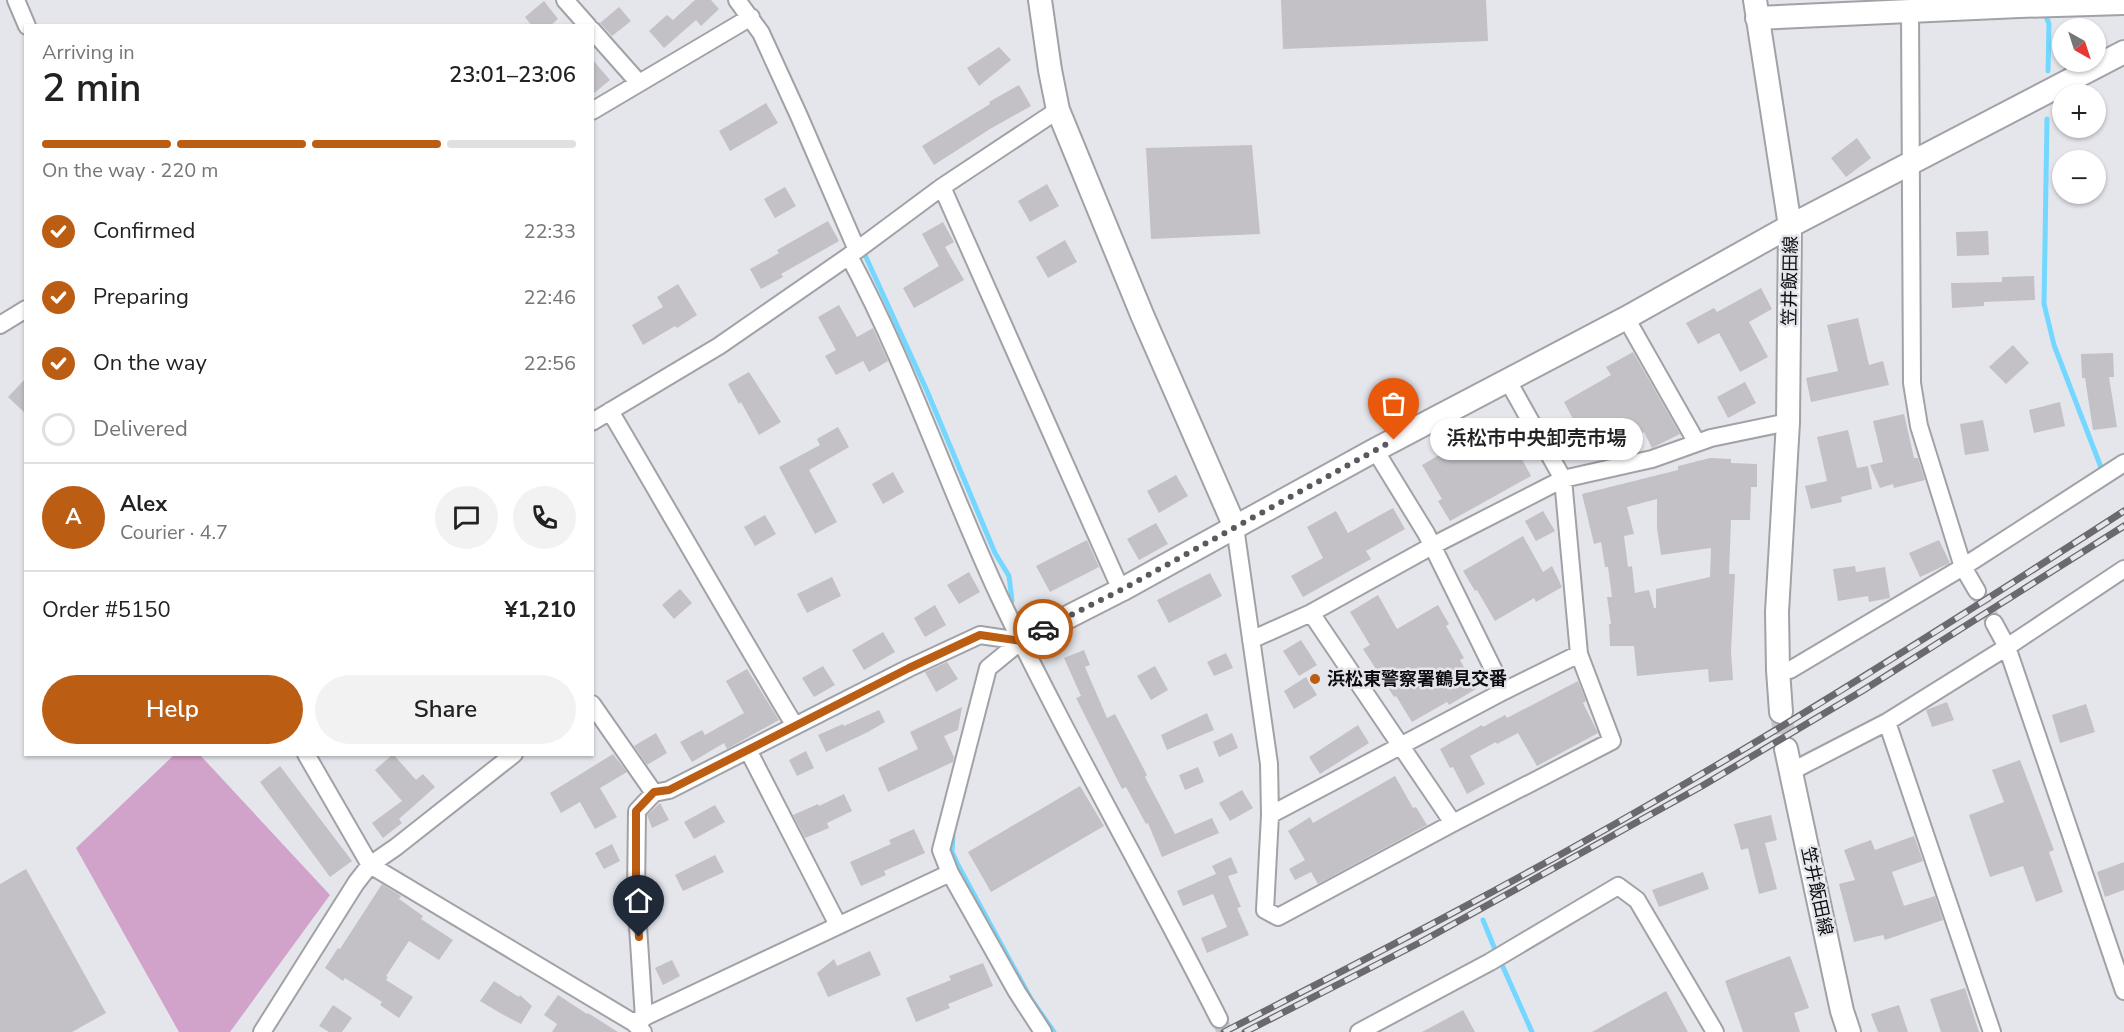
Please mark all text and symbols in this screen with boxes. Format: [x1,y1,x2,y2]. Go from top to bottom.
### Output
north arrow [2052,18,2106,72]
map controls [2052,18,2106,204]
text: Arriving in [42,39,135,66]
text: 23:01–23:06 [449,60,576,90]
text: 2 min [42,62,141,115]
button: + [2052,84,2106,138]
button: − [2052,150,2106,204]
text: On the way · 220 m [42,157,218,184]
icon: check [42,215,75,248]
text: Confirmed [93,216,195,246]
text: 22:33 [523,218,576,245]
street label: 笠井飯田線 [1777,236,1803,326]
icon: check [42,281,75,314]
text: Preparing [93,282,189,312]
text: 22:46 [523,284,576,311]
icon: check [42,347,75,380]
text: On the way [93,348,207,378]
text: 22:56 [523,350,576,377]
pin [1368,378,1419,440]
icon: bag [1377,387,1410,420]
text: Delivered [93,414,188,444]
callout: 浜松市中央卸売市場 [1430,419,1643,461]
text: 浜松市中央卸売市場 [1447,425,1627,452]
button: chat [435,486,498,549]
button: phone [513,486,576,549]
text: Alex [120,489,167,519]
text: A [65,502,82,532]
text: Courier · 4.7 [120,519,228,546]
text: Order #5150 [42,595,171,625]
text: ¥1,210 [505,595,576,625]
courier [1013,599,1073,659]
icon: car [1027,613,1060,646]
place label: 浜松東警察署鶴見交番 [1327,667,1507,691]
marker: 浜松東警察署鶴見交番 [1308,672,1322,686]
button: Help [42,675,303,744]
button: Share [315,675,576,744]
street label: 笠井飯田線 [1796,844,1838,938]
pin [613,875,664,937]
icon: home [622,884,655,917]

